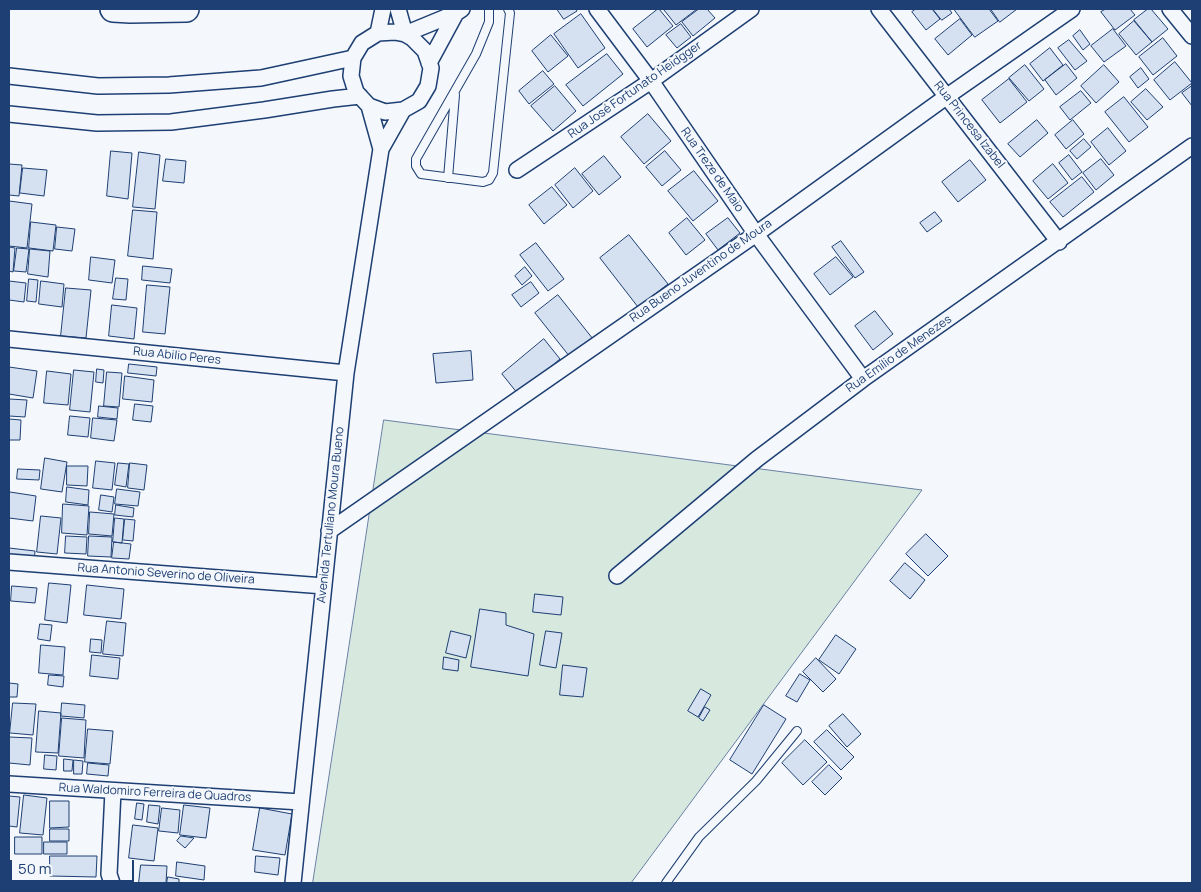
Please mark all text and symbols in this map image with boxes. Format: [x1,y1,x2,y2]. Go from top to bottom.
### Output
street label: Rua José Fortunato Heidgger [565,38,705,142]
street label: Rua Princesa Izabel [931,79,1007,171]
street label: Rua Treze de Maio [677,125,747,215]
street label: Rua Bueno Juventino de Moura [627,216,775,326]
street label: Rua Emílio de Menezes [844,312,954,396]
street label: Rua Abilio Peres [132,344,222,368]
street label: Avenida Tertuliano Moura Bueno [315,426,347,604]
street label: Rua Antonio Severino de Oliveira [77,561,255,587]
street label: Rua Waldomiro Ferreira de Quadros [58,781,252,805]
scale bar [12,850,136,882]
text: 50 m [18,858,52,879]

